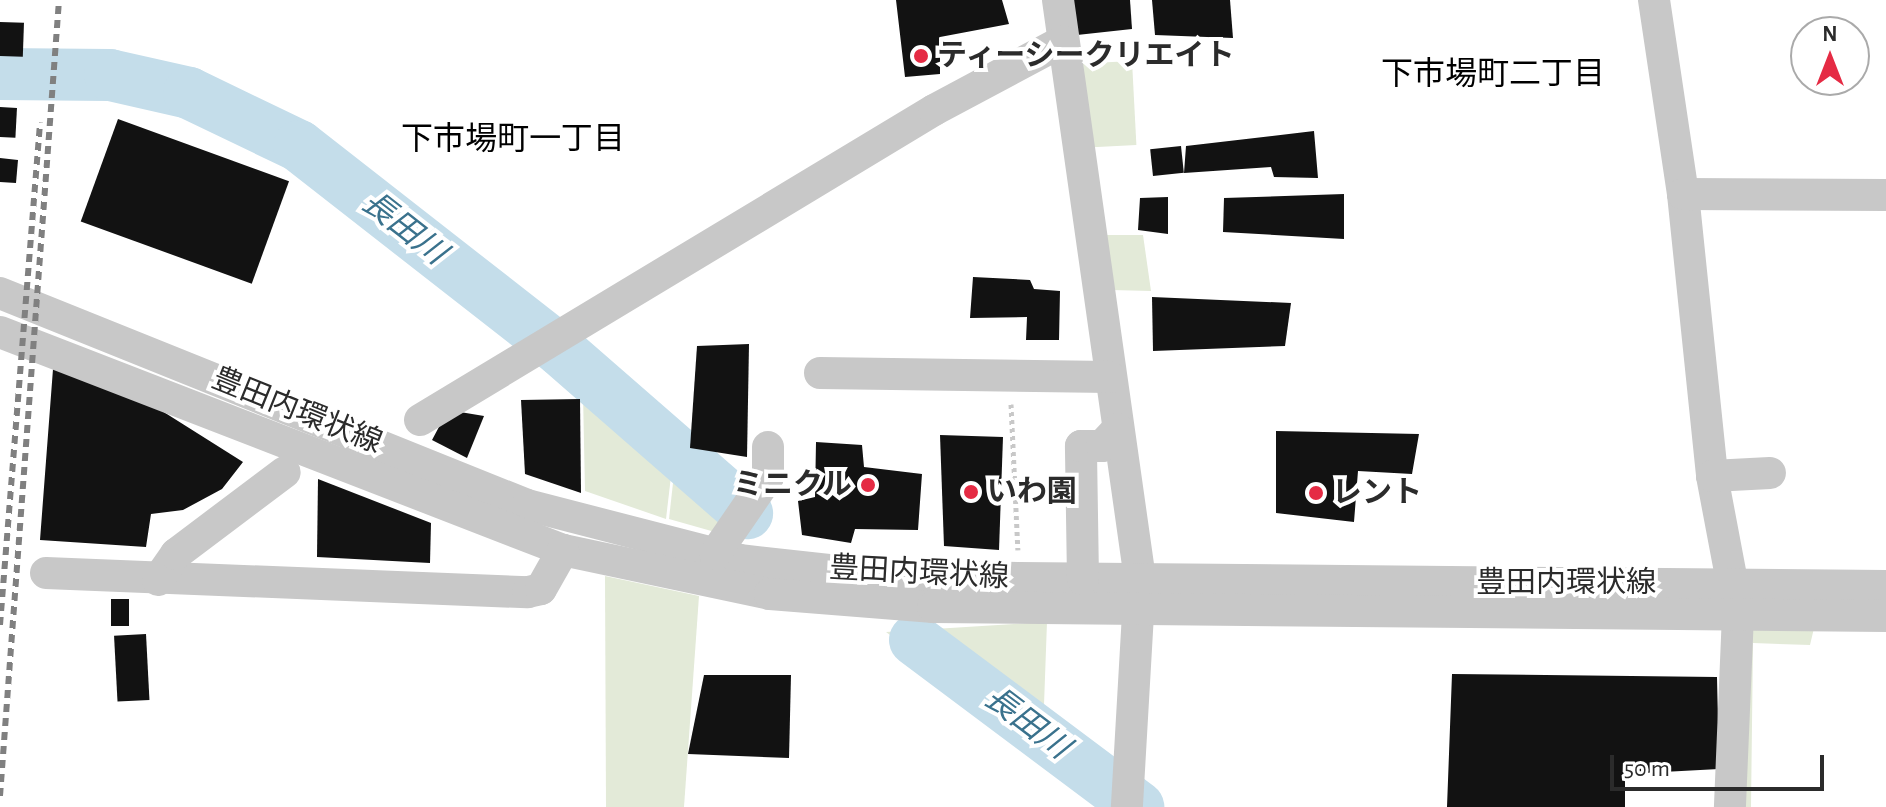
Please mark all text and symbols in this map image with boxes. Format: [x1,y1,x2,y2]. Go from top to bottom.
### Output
north arrow [1790,16,1870,96]
text: N [1822,23,1838,45]
place label: ティーシークリエイト [937,38,1237,74]
marker: ティーシークリエイト [912,47,930,65]
district label: 下市場町二丁目 [1381,55,1605,93]
district label: 下市場町一丁目 [401,120,625,158]
water label: 長田川 [354,183,454,273]
street label: 豊田内環状線 [207,361,387,461]
place label: ミニクル [732,467,852,503]
place label: いわ園 [987,474,1077,510]
place label: レント [1332,475,1422,511]
marker: ミニクル [859,476,877,494]
marker: いわ園 [962,483,980,501]
marker: レント [1307,484,1325,502]
street label: 豊田内環状線 [828,550,1010,596]
street label: 豊田内環状線 [1476,565,1656,601]
water label: 長田川 [977,679,1077,767]
scale bar [1614,739,1828,789]
text: 50 m [1624,757,1670,781]

